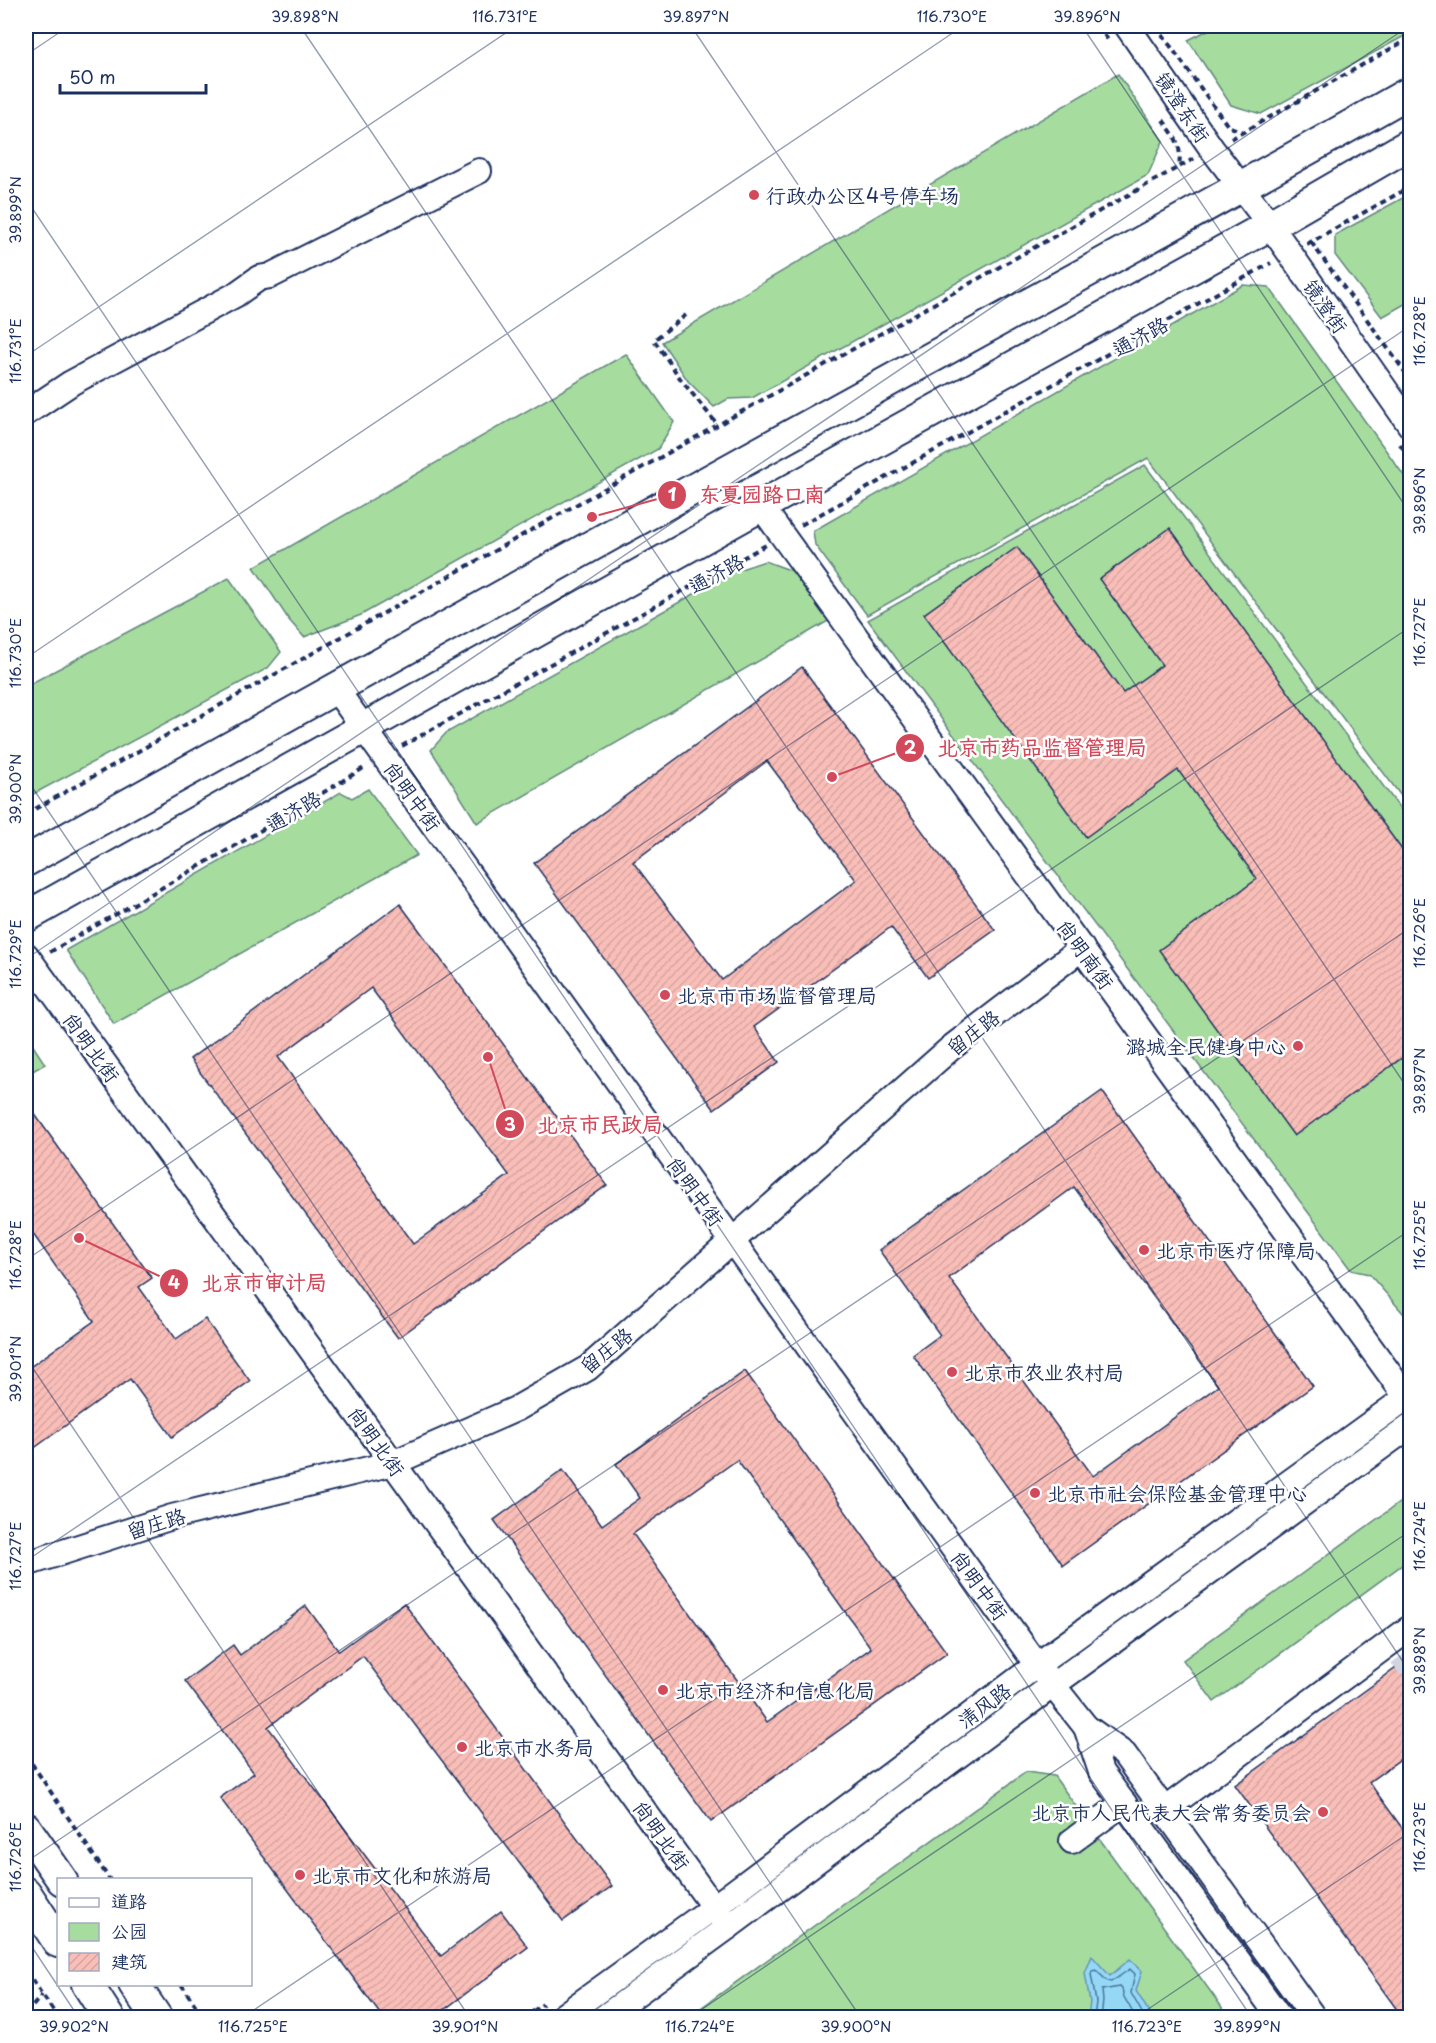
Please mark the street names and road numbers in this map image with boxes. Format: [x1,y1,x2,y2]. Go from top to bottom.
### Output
street label: 镜澄东街 [1148,65,1218,149]
street label: 镜澄街 [1297,273,1355,339]
street label: 通济路 [1106,308,1174,364]
street label: 通济路 [682,545,750,601]
street label: 尚明中街 [377,755,449,837]
street label: 通济路 [260,782,327,839]
street label: 尚明南街 [1050,913,1122,995]
street label: 留庄路 [940,1001,1007,1062]
street label: 尚明北街 [56,1006,128,1088]
street label: 尚明中街 [660,1150,732,1232]
street label: 留庄路 [573,1319,640,1381]
street label: 尚明北街 [341,1400,413,1482]
street label: 留庄路 [123,1500,190,1546]
street label: 尚明中街 [944,1544,1016,1626]
street label: 清风路 [951,1674,1018,1735]
street label: 尚明北街 [626,1794,698,1876]

